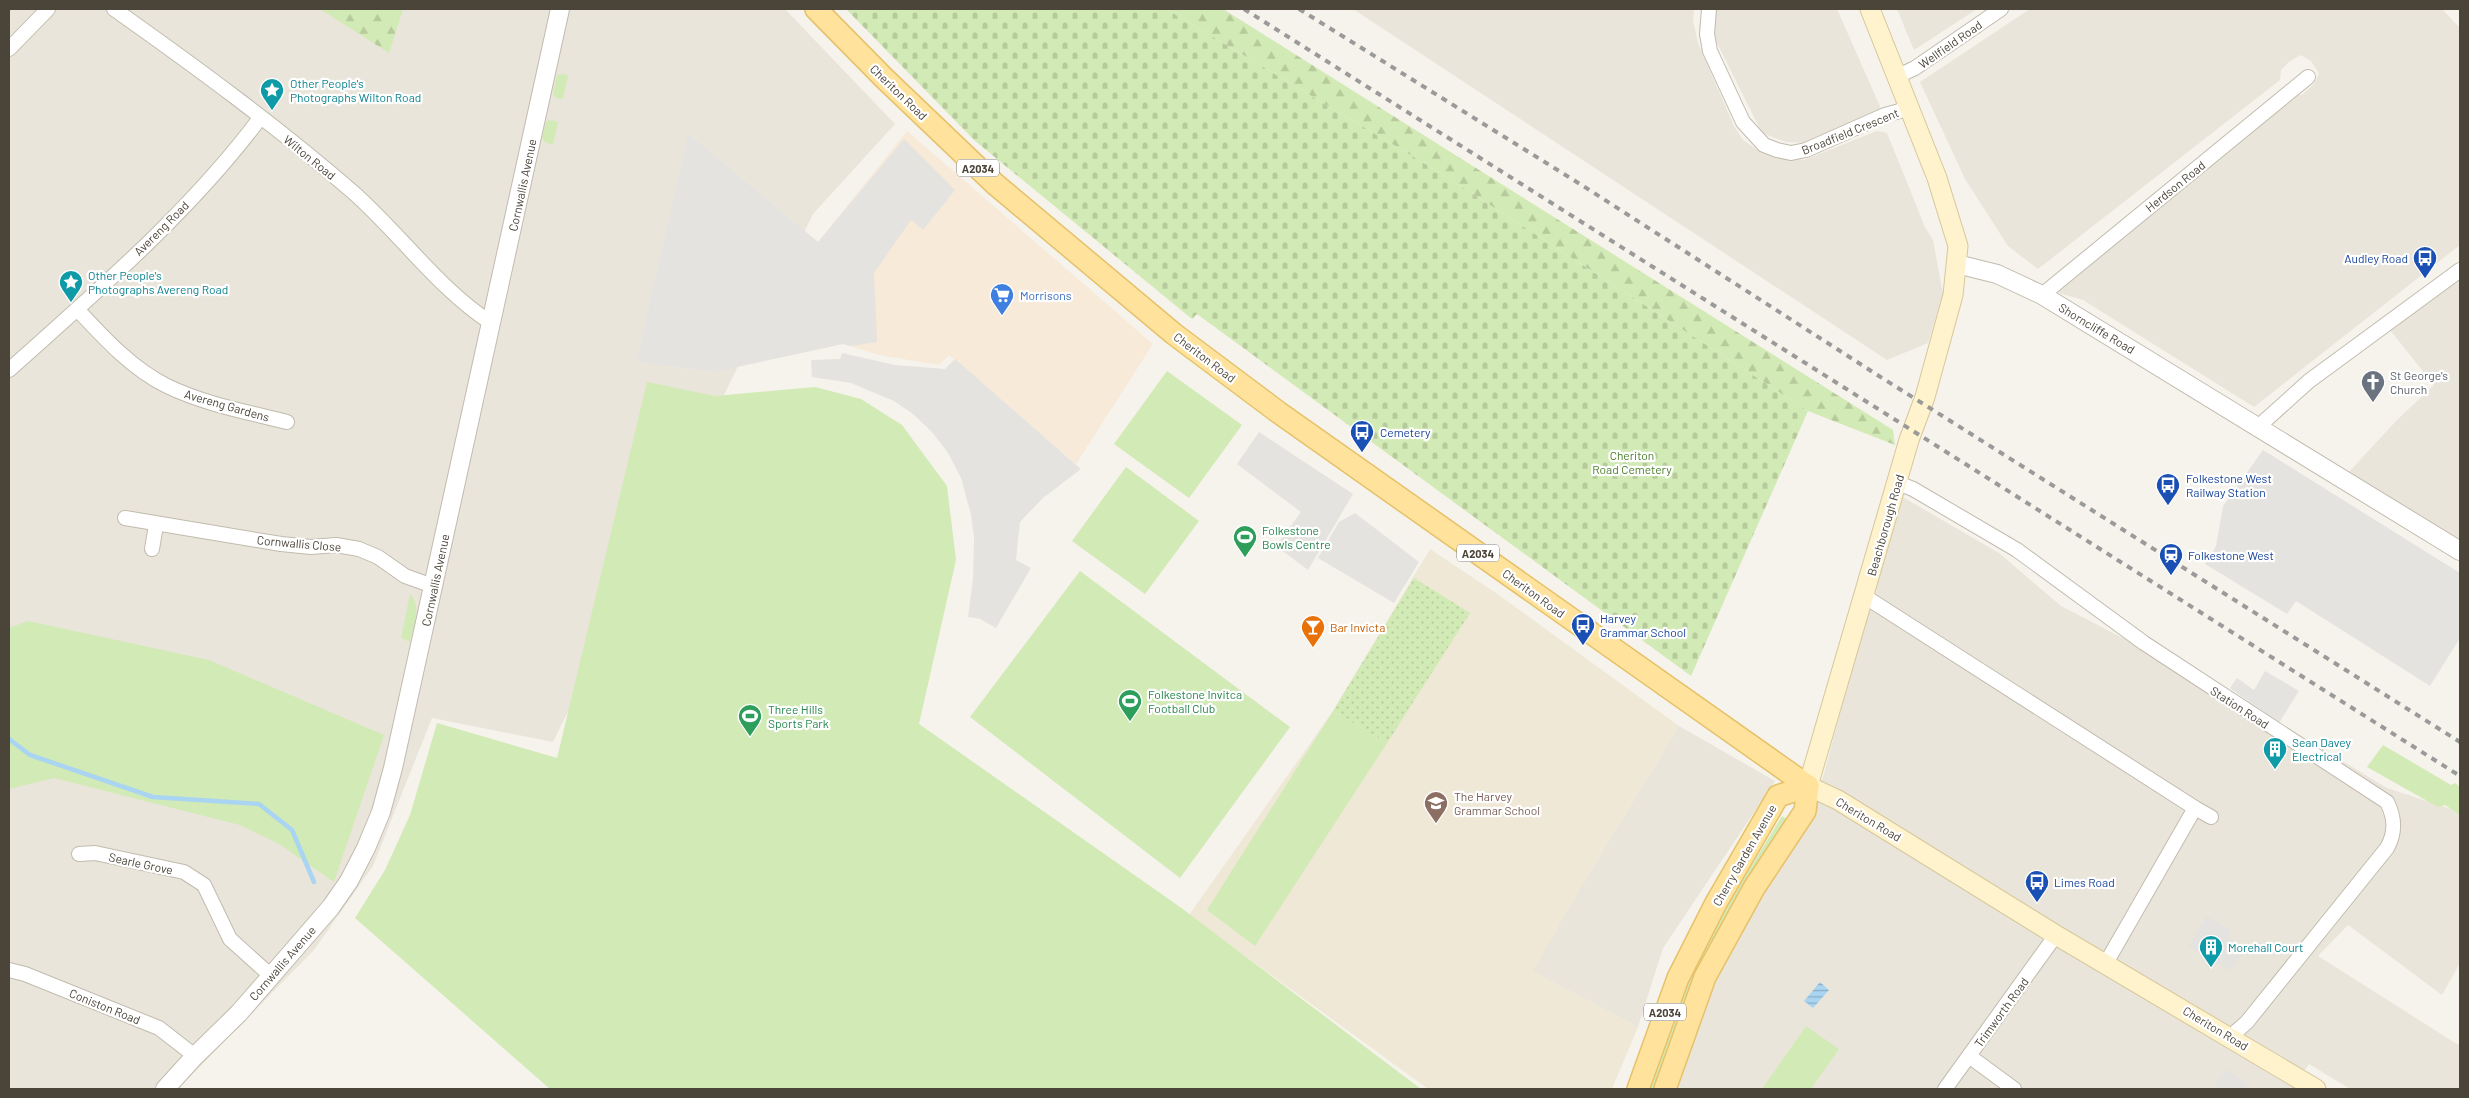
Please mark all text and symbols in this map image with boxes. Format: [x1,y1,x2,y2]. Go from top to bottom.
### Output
street label: Wellfield Road [1916,17,1984,71]
street label: Cheriton Road [868,61,930,123]
place label: Other People's Photographs Wilton Road [290,76,421,104]
place icon: Other People's Photographs Wilton Road [259,77,285,111]
street label: Broadfield Crescent [1799,105,1901,157]
street label: Wilton Road [281,132,339,182]
street label: Cornwallis Avenue [505,138,539,232]
street label: Herdson Road [2142,158,2208,214]
road number: A2034 [957,160,999,177]
street label: Avereng Road [131,198,191,258]
bus stop icon: Audley Road [2412,245,2438,279]
place label: Audley Road [2344,251,2408,265]
place label: Other People's Photographs Avereng Road [88,268,228,296]
place icon: Other People's Photographs Avereng Road [58,269,84,303]
supermarket icon: Morrisons [989,282,1015,316]
place label: Morrisons [1020,288,1072,302]
street label: Shorncliffe Road [2057,300,2137,356]
street label: Cheriton Road [1171,329,1239,385]
place label: St George's Church [2390,368,2448,396]
church icon: St George's Church [2360,369,2386,403]
street label: Avereng Gardens [183,386,271,424]
bus stop icon: Cemetery [1349,419,1375,453]
place label: Cemetery [1380,425,1431,439]
park label: Cheriton Road Cemetery [1592,448,1672,476]
place label: Folkestone West Railway Station [2186,471,2272,499]
bus stop icon: Folkestone West Railway Station [2155,472,2181,506]
street label: Beachborough Road [1864,473,1906,577]
place label: Folkestone Bowls Centre [1262,523,1331,551]
sports icon: Folkestone Bowls Centre [1232,524,1258,558]
street label: Cornwallis Close [256,532,342,554]
street label: Cornwallis Avenue [418,533,452,627]
station icon: Folkestone West [2158,542,2184,576]
road number: A2034 [1457,544,1499,562]
place label: Folkestone West [2188,548,2274,562]
street label: Cheriton Road [1500,566,1568,620]
place label: Harvey Grammar School [1600,611,1686,639]
bus stop icon: Harvey Grammar School [1570,612,1596,646]
bar icon: Bar Invicta [1300,614,1326,648]
place label: Bar Invicta [1330,620,1385,634]
street label: Station Road [2208,683,2272,731]
place label: Folkestone Invitca Football Club [1148,687,1242,715]
sports icon: Folkestone Invitca Football Club [1117,688,1143,722]
place label: Three Hills Sports Park [768,702,829,730]
sports icon: Three Hills Sports Park [737,703,763,737]
place label: Sean Davey Electrical [2292,735,2351,763]
building icon: Sean Davey Electrical [2262,736,2288,770]
place label: The Harvey Grammar School [1454,789,1540,817]
school or university icon: The Harvey Grammar School [1423,790,1449,824]
street label: Cheriton Road [1834,794,1904,844]
street label: Cherry Garden Avenue [1709,802,1779,908]
street label: Searle Grove [108,849,174,877]
bus stop icon: Limes Road [2024,869,2050,903]
place label: Limes Road [2054,875,2115,889]
street label: Cornwallis Avenue [246,923,318,1003]
building icon: Morehall Court [2198,934,2224,968]
place label: Morehall Court [2228,940,2304,954]
street label: Trimworth Road [1971,974,2031,1050]
street label: Coniston Road [67,985,143,1027]
street label: Cheriton Road [2181,1003,2251,1053]
road number: A2034 [1644,1004,1686,1020]

